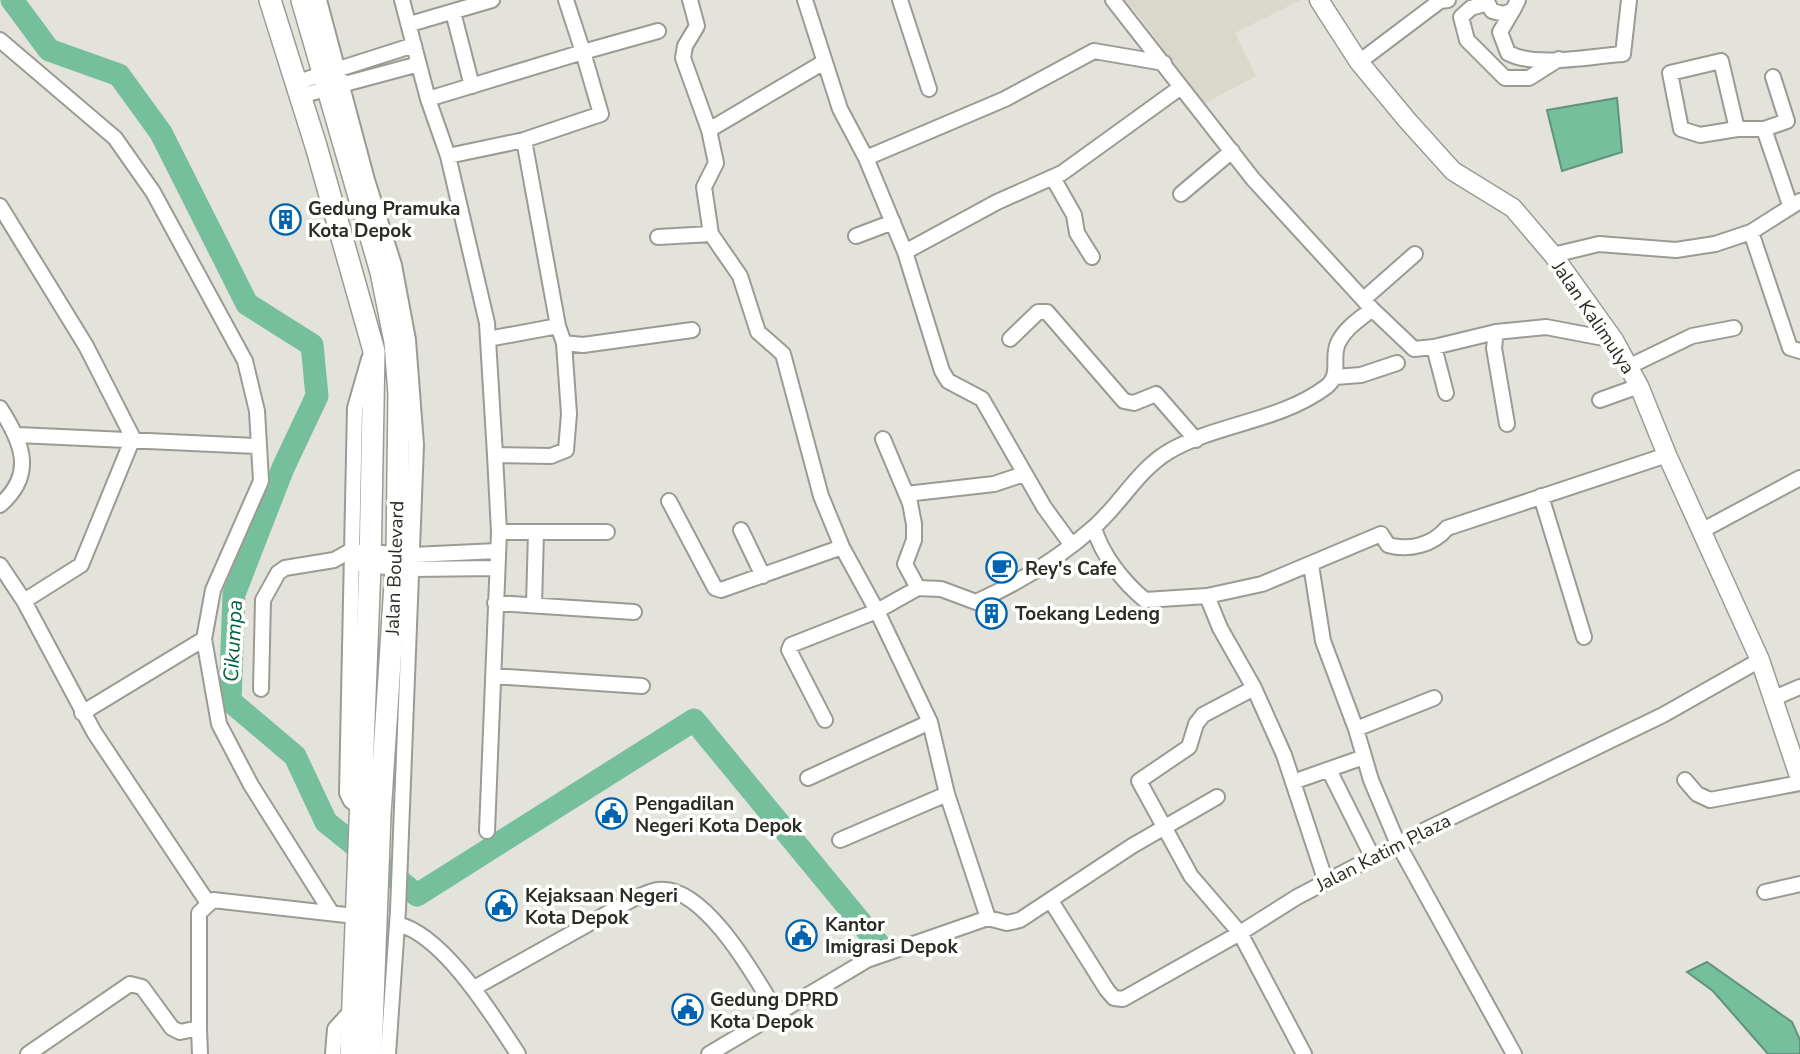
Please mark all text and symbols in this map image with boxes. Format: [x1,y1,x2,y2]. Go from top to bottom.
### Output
place label: Gedung Pramuka Kota Depok [308,196,461,244]
building icon: Gedung Pramuka Kota Depok [268,202,302,236]
street label: Jalan Kalimulya [1545,255,1641,379]
street label: Jalan Boulevard [380,500,410,637]
cafe icon: Rey's Cafe [985,551,1019,585]
place label: Rey's Cafe [1025,556,1117,582]
building icon: Toekang Ledeng [975,596,1009,630]
water label: Cikumpa [217,599,249,683]
place label: Toekang Ledeng [1015,601,1160,627]
place label: Pengadilan Negeri Kota Depok [635,791,803,839]
public building icon: Pengadilan Negeri Kota Depok [595,797,629,831]
street label: Jalan Katim Plaza [1311,808,1455,899]
place label: Kejaksaan Negeri Kota Depok [525,883,678,931]
public building icon: Kejaksaan Negeri Kota Depok [485,889,519,923]
place label: Kantor Imigrasi Depok [825,912,958,960]
public building icon: Kantor Imigrasi Depok [785,918,819,952]
place label: Gedung DPRD Kota Depok [710,987,839,1035]
public building icon: Gedung DPRD Kota Depok [670,993,704,1027]

